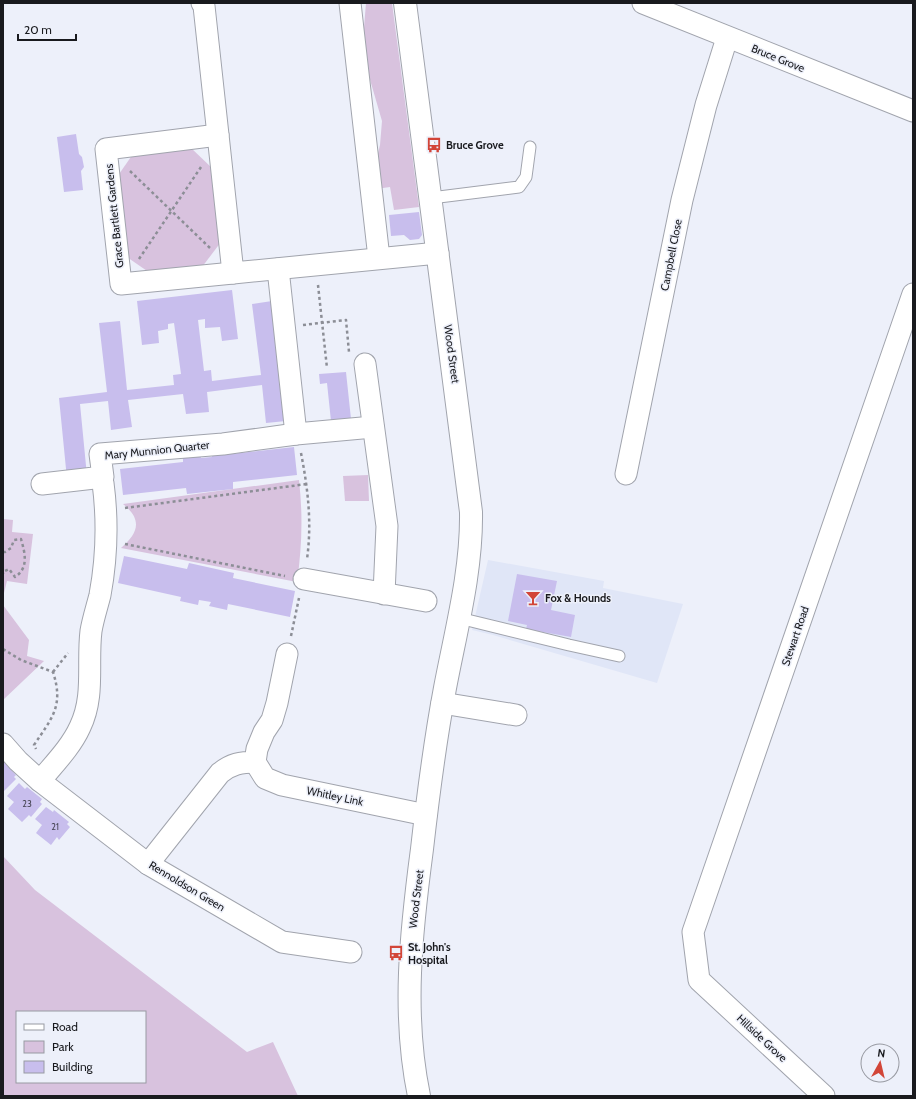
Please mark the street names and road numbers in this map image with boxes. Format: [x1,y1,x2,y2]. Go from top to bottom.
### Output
street label: Bruce Grove [749,41,807,75]
street label: Grace Bartlett Gardens [102,163,126,269]
street label: Campbell Close [657,218,685,292]
street label: Wood Street [441,324,463,384]
street label: Mary Munnion Quarter [104,437,211,462]
street label: Stewart Road [778,604,812,668]
street label: Whitley Link [305,783,365,809]
street label: Rennoldson Green [146,858,228,914]
street label: Wood Street [405,869,427,929]
street label: Hillside Grove [734,1011,790,1065]

